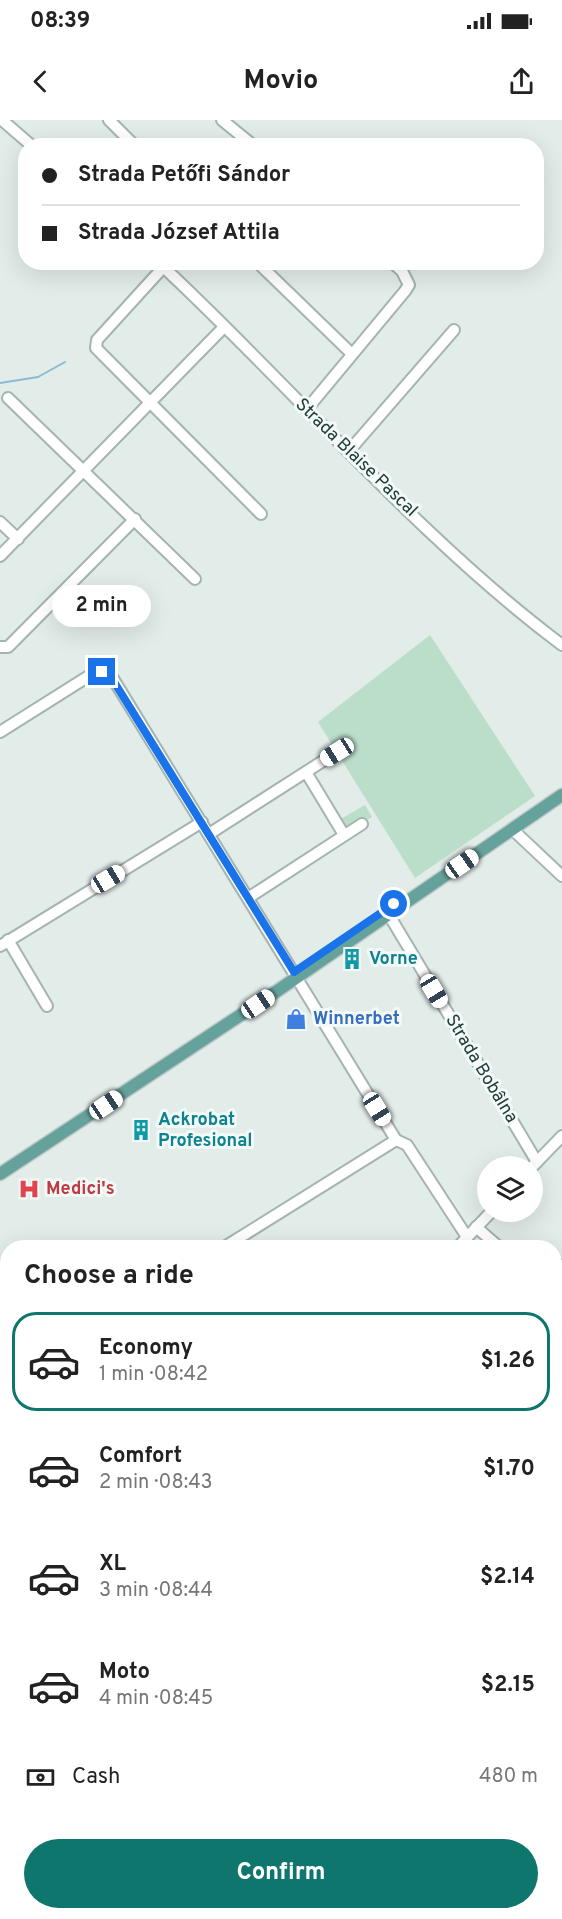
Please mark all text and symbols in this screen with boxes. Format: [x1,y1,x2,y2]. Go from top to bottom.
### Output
text: 08:39 [30,8,90,35]
text: Movio [244,64,318,98]
icon: back [24,65,57,98]
icon: share [505,65,538,98]
text: Strada Petőfi Sándor [78,162,290,189]
text: Strada József Attila [78,220,280,247]
street label: Strada Blaise Pascal [290,394,422,522]
callout: 2 min [52,585,152,627]
text: 2 min [75,593,128,619]
route end [88,658,115,685]
car [317,735,357,769]
car [442,846,482,882]
car [88,862,128,896]
route start [380,890,407,917]
building icon: Vorne [340,947,364,971]
place label: Vorne [369,948,418,971]
car [417,971,451,1011]
car [238,986,278,1022]
shop icon: Winnerbet [284,1007,308,1031]
place label: Winnerbet [313,1008,400,1031]
street label: Strada Bobâlna [439,1010,523,1128]
car [86,1087,126,1123]
car [360,1089,394,1129]
place label: Ackrobat Profesional [158,1109,253,1153]
building icon: Ackrobat Profesional [129,1118,153,1142]
map controls [477,1156,543,1222]
button: layers [477,1156,543,1222]
hospital icon: Medici's [17,1177,41,1201]
place label: Medici's [46,1178,115,1201]
text: Choose a ride [24,1259,194,1293]
icon: car [27,1335,81,1389]
text: Economy [99,1335,193,1362]
text: $1.26 [480,1348,535,1375]
text: 1 min · 08:42 [99,1362,208,1388]
icon: car [27,1443,81,1497]
text: Comfort [99,1443,182,1470]
text: $1.70 [483,1456,535,1483]
text: 2 min · 08:43 [99,1470,213,1496]
icon: car [27,1551,81,1605]
text: XL [99,1551,126,1578]
text: $2.14 [480,1564,535,1591]
text: 3 min · 08:44 [99,1578,213,1604]
icon: car [27,1659,81,1713]
text: Moto [99,1659,150,1686]
text: $2.15 [481,1672,535,1699]
text: 4 min · 08:45 [99,1686,213,1712]
icon: cash [24,1761,57,1794]
text: Cash [72,1764,121,1791]
text: 480 m [479,1764,538,1790]
button: Confirm [24,1839,538,1908]

